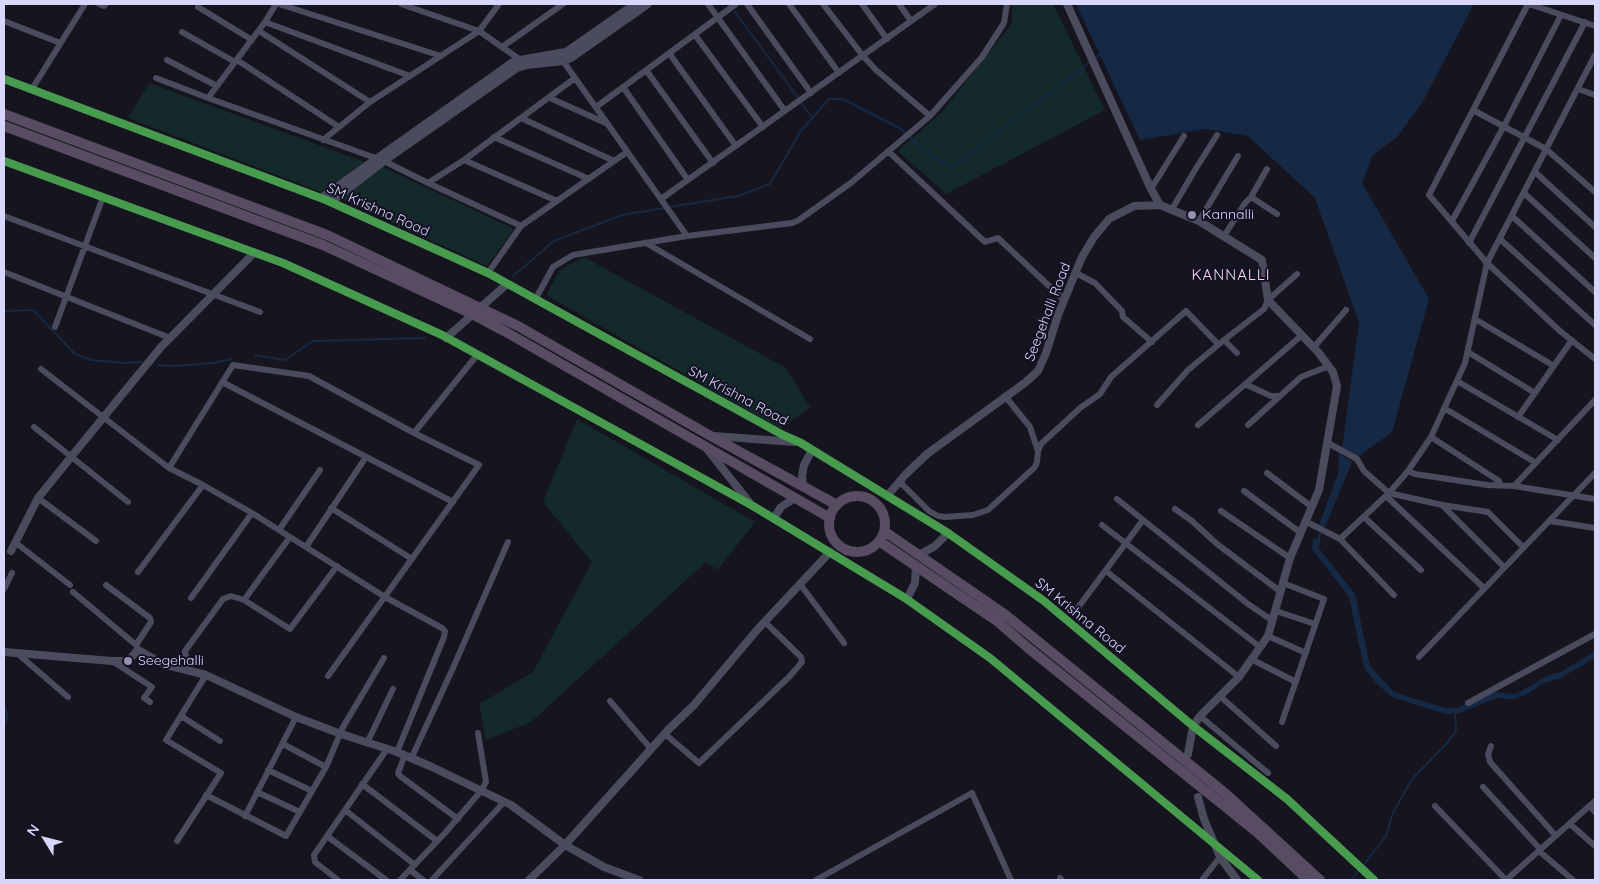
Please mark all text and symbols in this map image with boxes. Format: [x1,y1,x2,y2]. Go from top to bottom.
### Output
street label: SM Krishna Road [324,180,432,240]
place label: Kannalli [1202,207,1254,223]
marker: Kannalli [1186,209,1198,221]
street label: Seegehalli Road [1021,260,1075,364]
district label: KANNALLI [1190,266,1272,284]
street label: SM Krishna Road [685,363,791,429]
street label: SM Krishna Road [1032,575,1128,657]
place label: Seegehalli [138,653,204,669]
marker: Seegehalli [122,655,134,667]
north arrow [20,814,70,864]
text: N [23,821,43,840]

